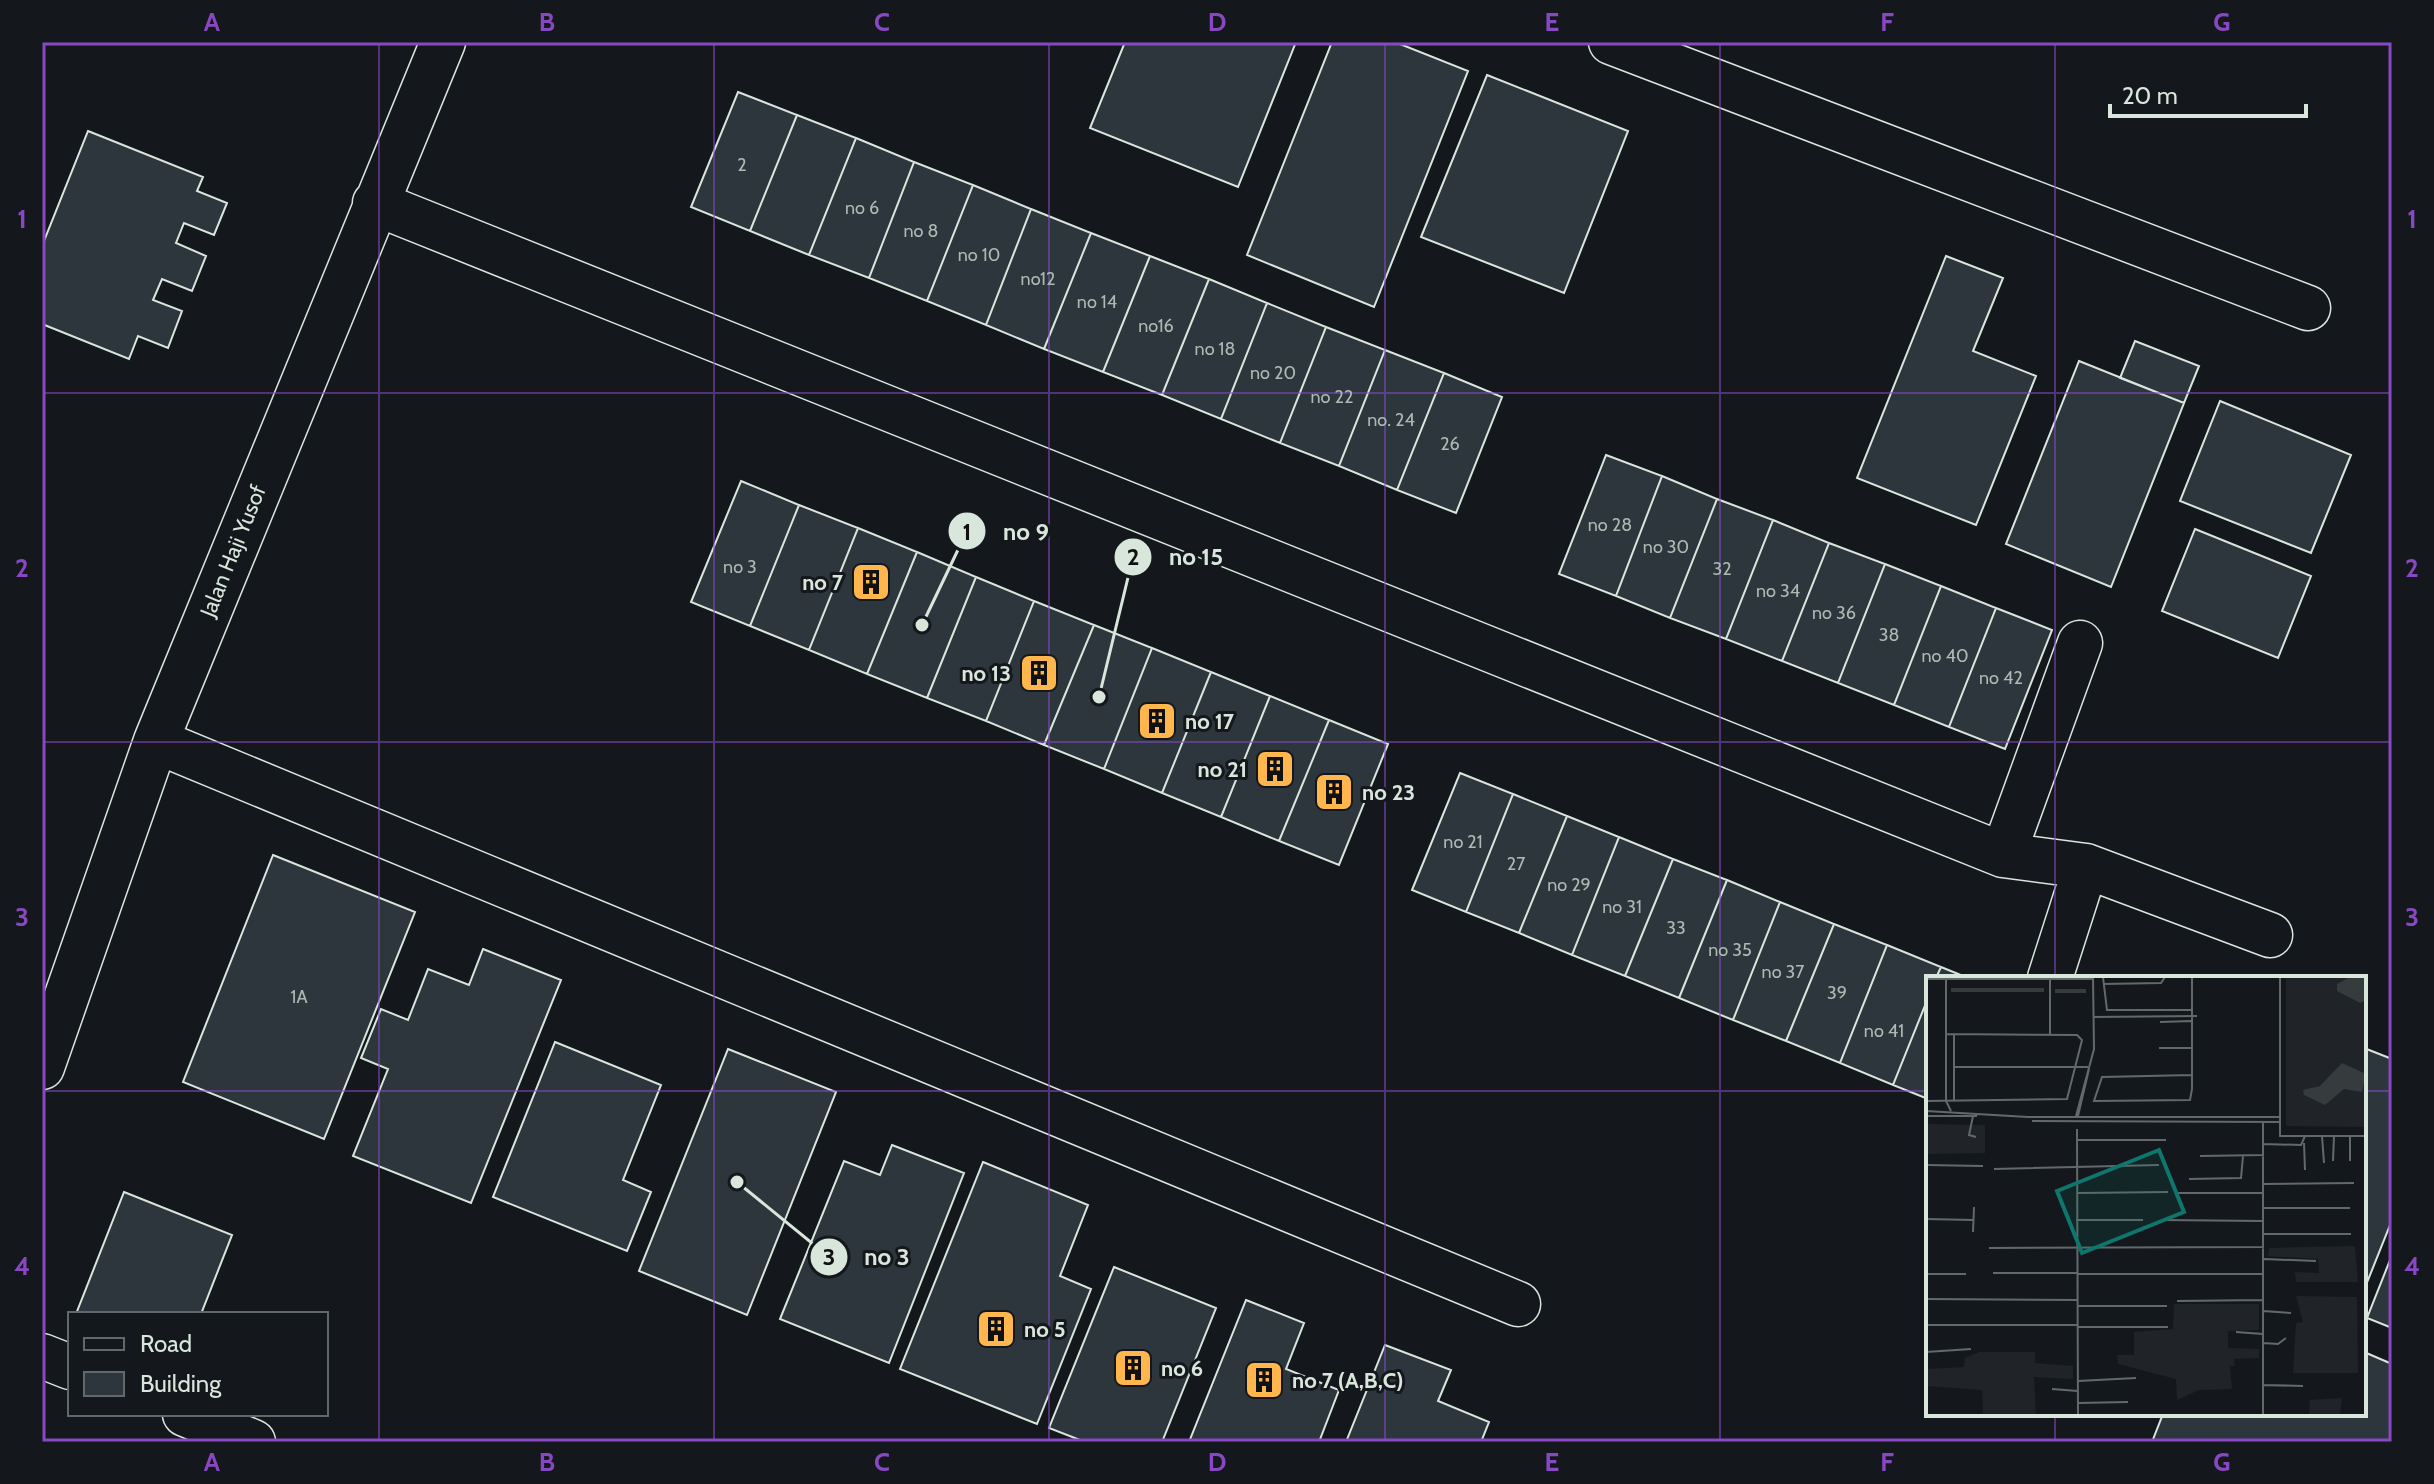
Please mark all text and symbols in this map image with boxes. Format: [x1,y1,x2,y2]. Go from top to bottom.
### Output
text: A [204,6,221,38]
text: B [539,6,555,38]
text: C [874,6,890,38]
text: D [1208,6,1226,38]
text: E [1545,6,1559,38]
text: F [1880,6,1894,38]
text: G [2213,6,2231,38]
scale bar [2110,68,2306,118]
text: 20 m [2122,81,2178,110]
house number: 2 [737,154,747,176]
house number: no 6 [845,197,879,219]
text: 1 [17,203,27,235]
text: 1 [2407,203,2417,235]
house number: no 8 [904,220,938,242]
house number: no 10 [958,244,1000,266]
house number: no12 [1021,268,1055,290]
house number: no 14 [1077,291,1117,313]
house number: no16 [1138,315,1174,337]
house number: no 18 [1195,338,1235,360]
house number: no 20 [1250,362,1296,384]
house number: no 22 [1311,386,1353,408]
house number: no. 24 [1367,409,1415,431]
house number: 26 [1440,433,1460,455]
street label: Jalan Haji Yusof [194,481,272,622]
callout: no 9 [947,507,1064,555]
house number: no 28 [1588,514,1632,536]
text: 1 [963,517,971,546]
text: no 9 [1003,517,1049,546]
callout: no 15 [1113,533,1239,581]
house number: no 30 [1643,536,1689,558]
text: 2 [1127,542,1139,571]
text: no 15 [1169,542,1223,571]
text: 2 [15,552,29,584]
text: 2 [2405,552,2419,584]
house number: no 3 [723,556,757,578]
house number: 32 [1712,558,1732,580]
building icon: no 7 [850,561,892,603]
place label: no 7 [802,569,844,596]
house number: no 34 [1756,580,1800,602]
house number: no 36 [1812,602,1856,624]
house number: 38 [1879,624,1899,646]
house number: no 40 [1922,645,1968,667]
building icon: no 13 [1018,652,1060,694]
place label: no 13 [961,660,1011,687]
house number: no 42 [1979,667,2023,689]
building icon: no 17 [1136,700,1178,742]
place label: no 17 [1185,708,1235,735]
building icon: no 21 [1254,748,1296,790]
place label: no 21 [1198,756,1247,783]
building icon: no 23 [1313,771,1355,813]
place label: no 23 [1362,779,1415,806]
house number: no 21 [1443,831,1483,853]
house number: 27 [1507,853,1525,875]
house number: no 29 [1547,874,1591,896]
house number: no 31 [1602,896,1642,918]
text: 3 [15,901,29,933]
text: 3 [2405,901,2419,933]
house number: 33 [1666,917,1686,939]
house number: no 35 [1708,939,1752,961]
house number: no 37 [1762,961,1804,983]
inset map [1926,976,2366,1416]
house number: 39 [1827,982,1847,1004]
house number: 1A [291,986,307,1008]
house number: no 41 [1864,1020,1904,1042]
callout: no 3 [809,1233,926,1281]
text: 3 [823,1242,835,1271]
text: no 3 [864,1242,910,1271]
text: 4 [14,1250,30,1282]
text: 4 [2404,1250,2420,1282]
building icon: no 5 [975,1308,1017,1350]
legend [68,1312,328,1416]
place label: no 5 [1024,1316,1065,1343]
text: Road [140,1329,192,1358]
building icon: no 6 [1112,1347,1154,1389]
place label: no 6 [1161,1355,1203,1382]
building icon: no 7 (A,B,C) [1243,1359,1285,1401]
place label: no 7 (A,B,C) [1292,1367,1403,1394]
text: Building [140,1369,222,1398]
text: A [204,1446,221,1478]
text: B [539,1446,555,1478]
text: C [874,1446,890,1478]
text: D [1208,1446,1226,1478]
text: E [1545,1446,1559,1478]
text: F [1880,1446,1894,1478]
text: G [2213,1446,2231,1478]

